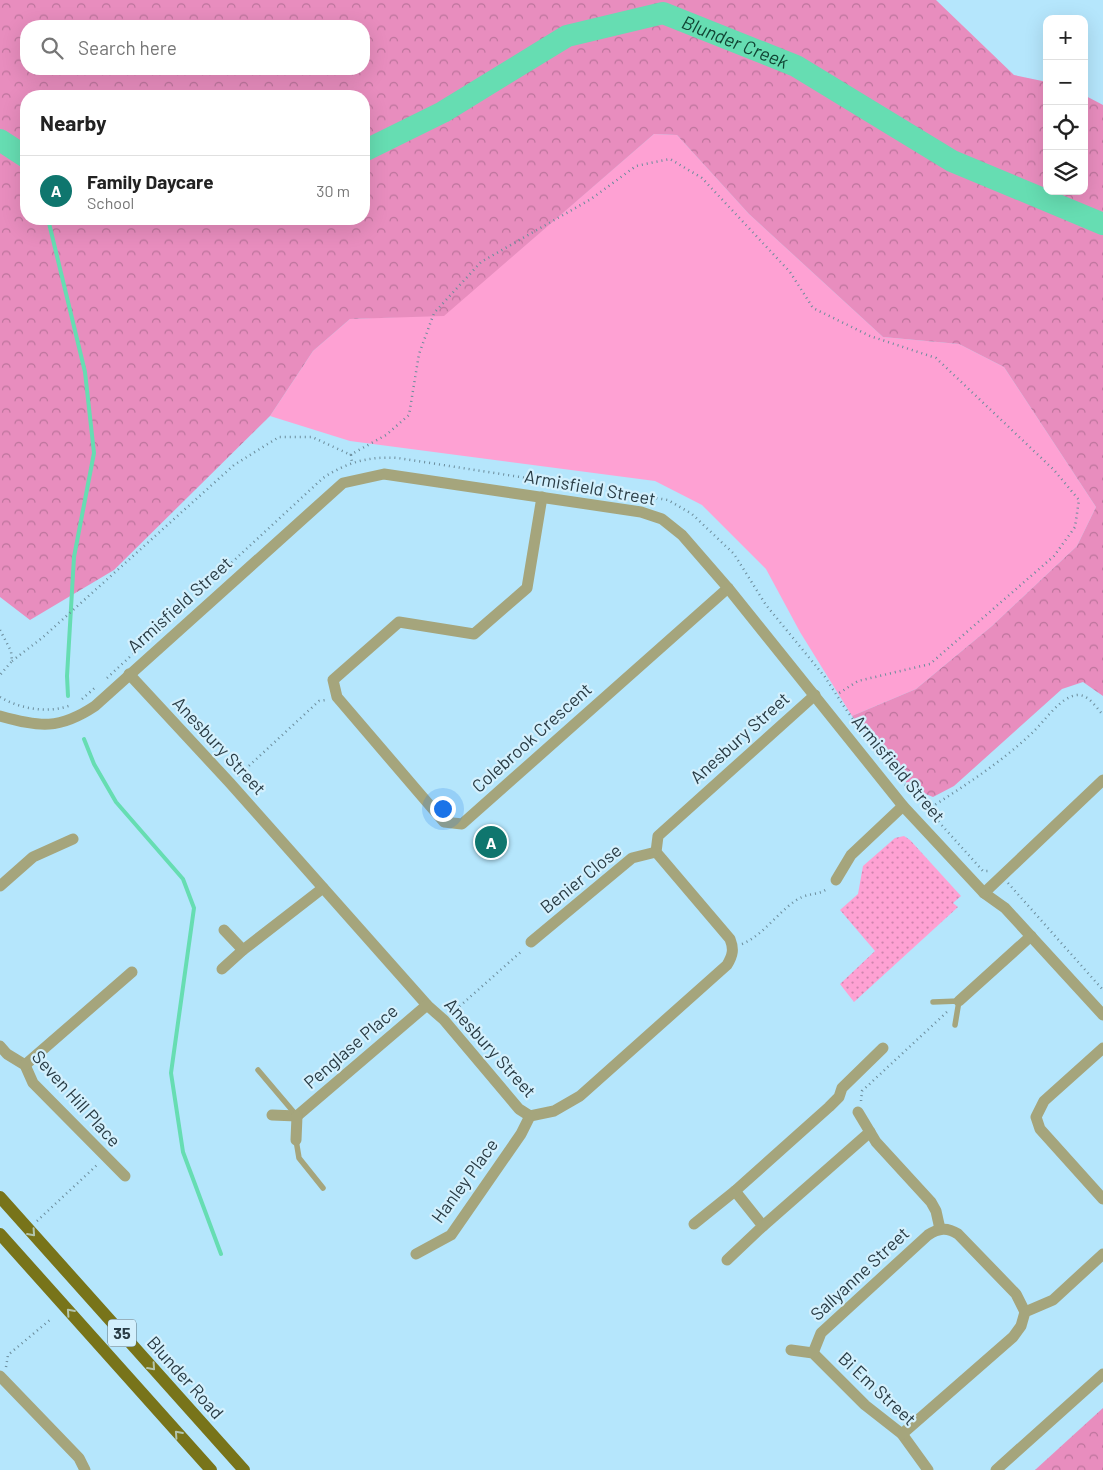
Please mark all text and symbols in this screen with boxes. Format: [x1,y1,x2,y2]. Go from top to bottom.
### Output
water label: Blunder Creek [679,10,793,73]
map controls [1043,15,1088,195]
button: + [1043,15,1088,60]
search box [20,20,370,75]
icon: search [38,34,66,62]
text: Search here [78,36,177,59]
button: − [1043,60,1088,105]
button: locate [1043,105,1088,150]
text: Nearby [40,110,106,135]
button: layers [1043,150,1088,195]
text: Family Daycare [87,170,214,193]
text: A [51,181,61,200]
text: 30 m [316,181,350,200]
text: School [87,193,134,212]
street label: Armisfield Street [523,465,658,509]
street label: Armisfield Street [123,552,236,657]
street label: Colebrook Crescent [467,678,596,797]
street label: Anesbury Street [685,687,794,788]
street label: Anesbury Street [169,692,271,799]
street label: Armisfield Street [848,710,950,826]
your location [430,796,456,822]
pin: A [475,823,507,861]
street label: Benier Close [535,839,625,918]
street label: Anesbury Street [440,993,541,1102]
street label: Penglase Place [299,999,402,1093]
street label: Seven Hill Place [28,1046,126,1151]
street label: Hanley Place [426,1134,502,1227]
street label: Sallyanne Street [805,1222,913,1325]
one-way arrow [27,1227,35,1236]
one-way arrow [68,1309,76,1318]
road number: 35 [108,1320,136,1346]
street label: Blunder Road [143,1331,229,1423]
street label: Bi Em Street [834,1347,921,1430]
one-way arrow [147,1362,156,1371]
one-way arrow [175,1430,184,1439]

